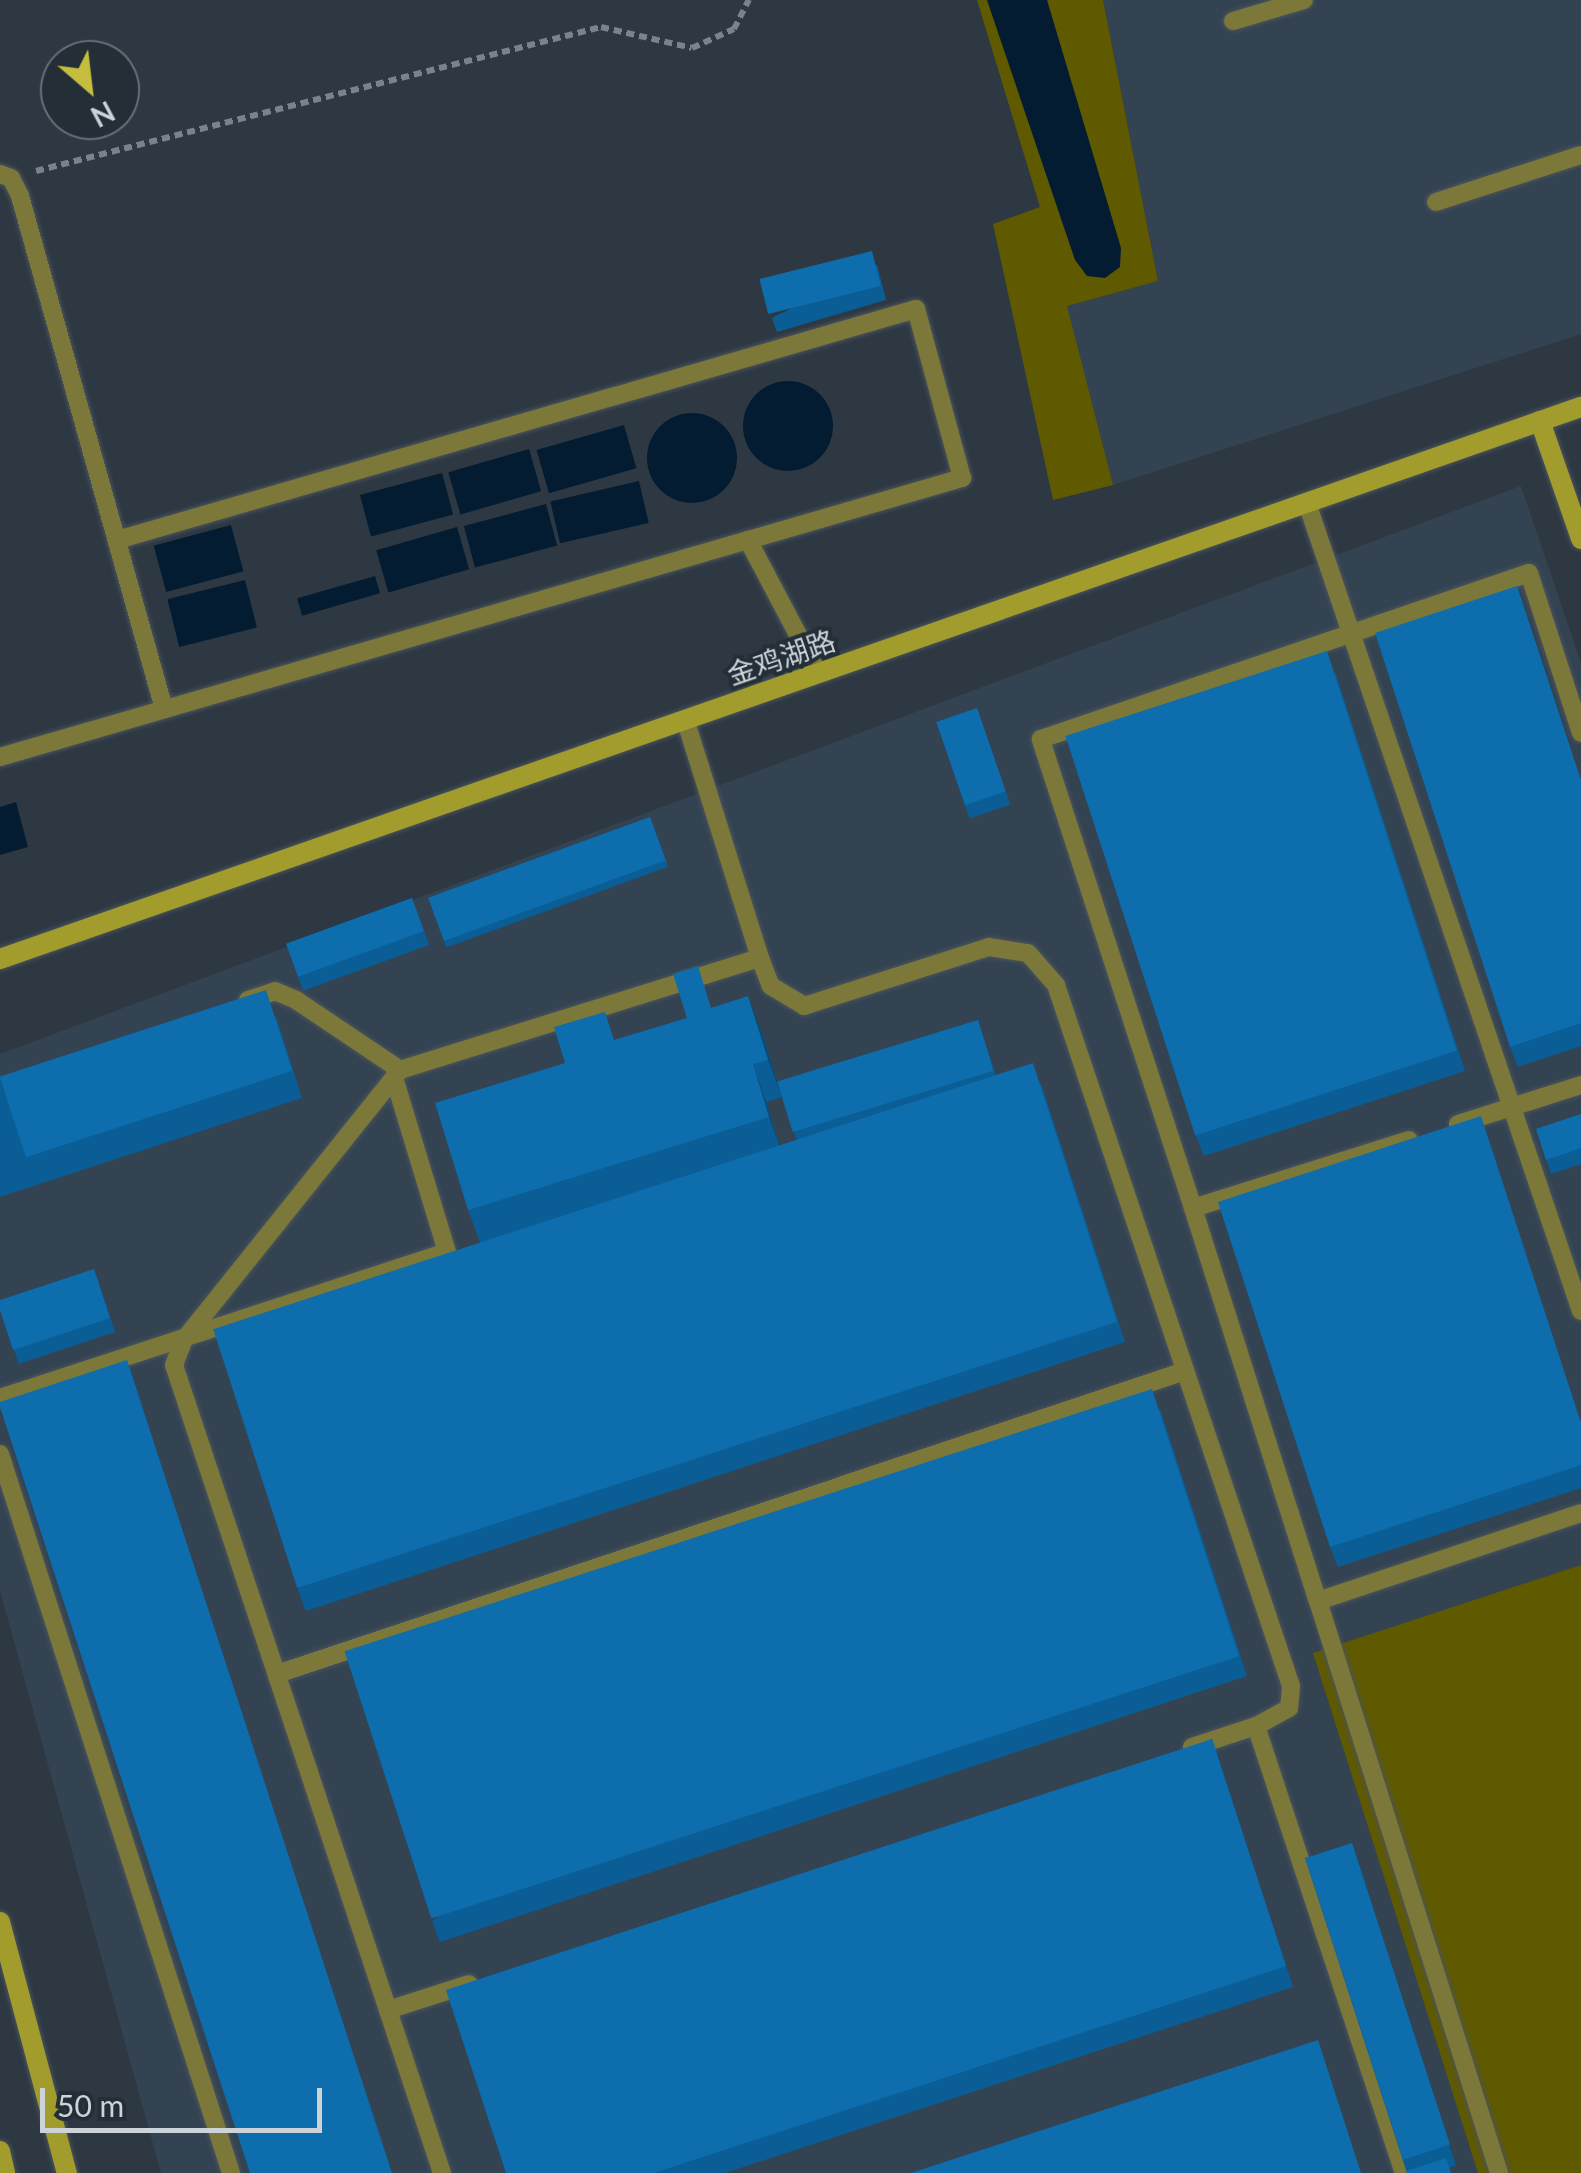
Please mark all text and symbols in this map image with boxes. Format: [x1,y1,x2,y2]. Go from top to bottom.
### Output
north arrow [40,40,140,140]
text: N [86,95,121,135]
street label: 金鸡湖路 [723,623,839,691]
scale bar [45,2068,328,2130]
text: 50 m [57,2087,124,2123]

